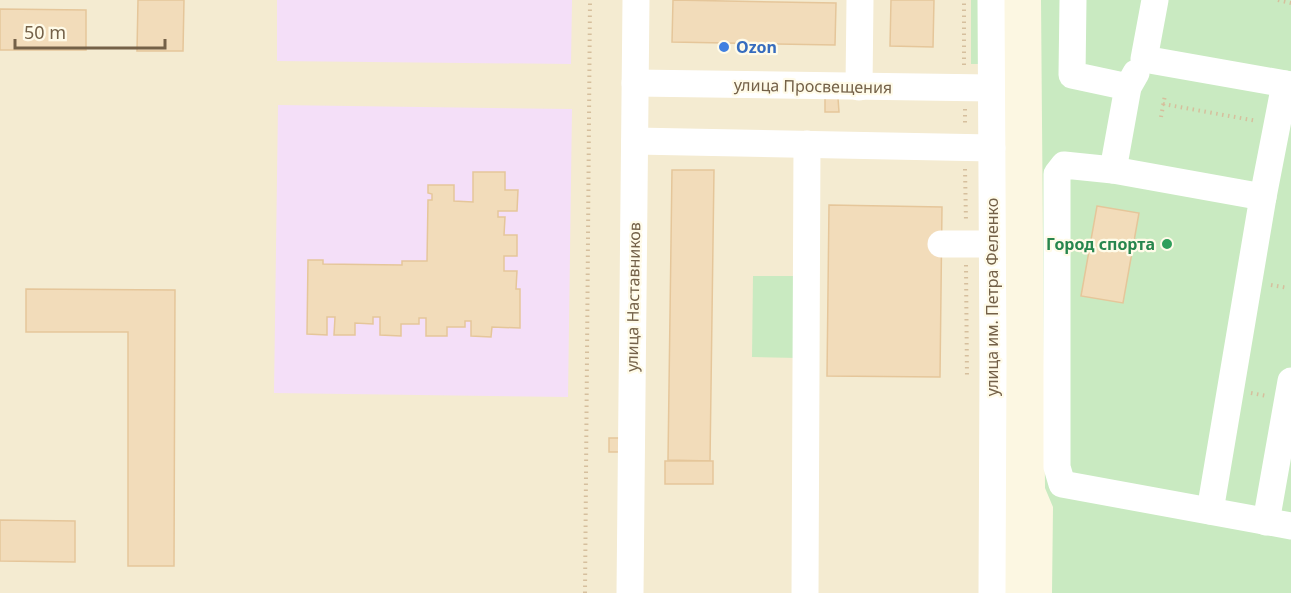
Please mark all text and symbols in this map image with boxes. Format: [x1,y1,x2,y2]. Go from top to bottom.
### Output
scale bar [15,12,165,50]
text: 50 m [24,20,66,44]
place label: Ozon [736,36,777,58]
marker: Ozon [717,40,731,54]
street label: улица Просвещения [734,74,892,98]
street label: улица им. Петра Феленко [981,198,1003,396]
street label: улица Наставников [621,222,645,372]
place label: Город спорта [1046,233,1155,255]
marker: Город спорта [1160,237,1174,251]

